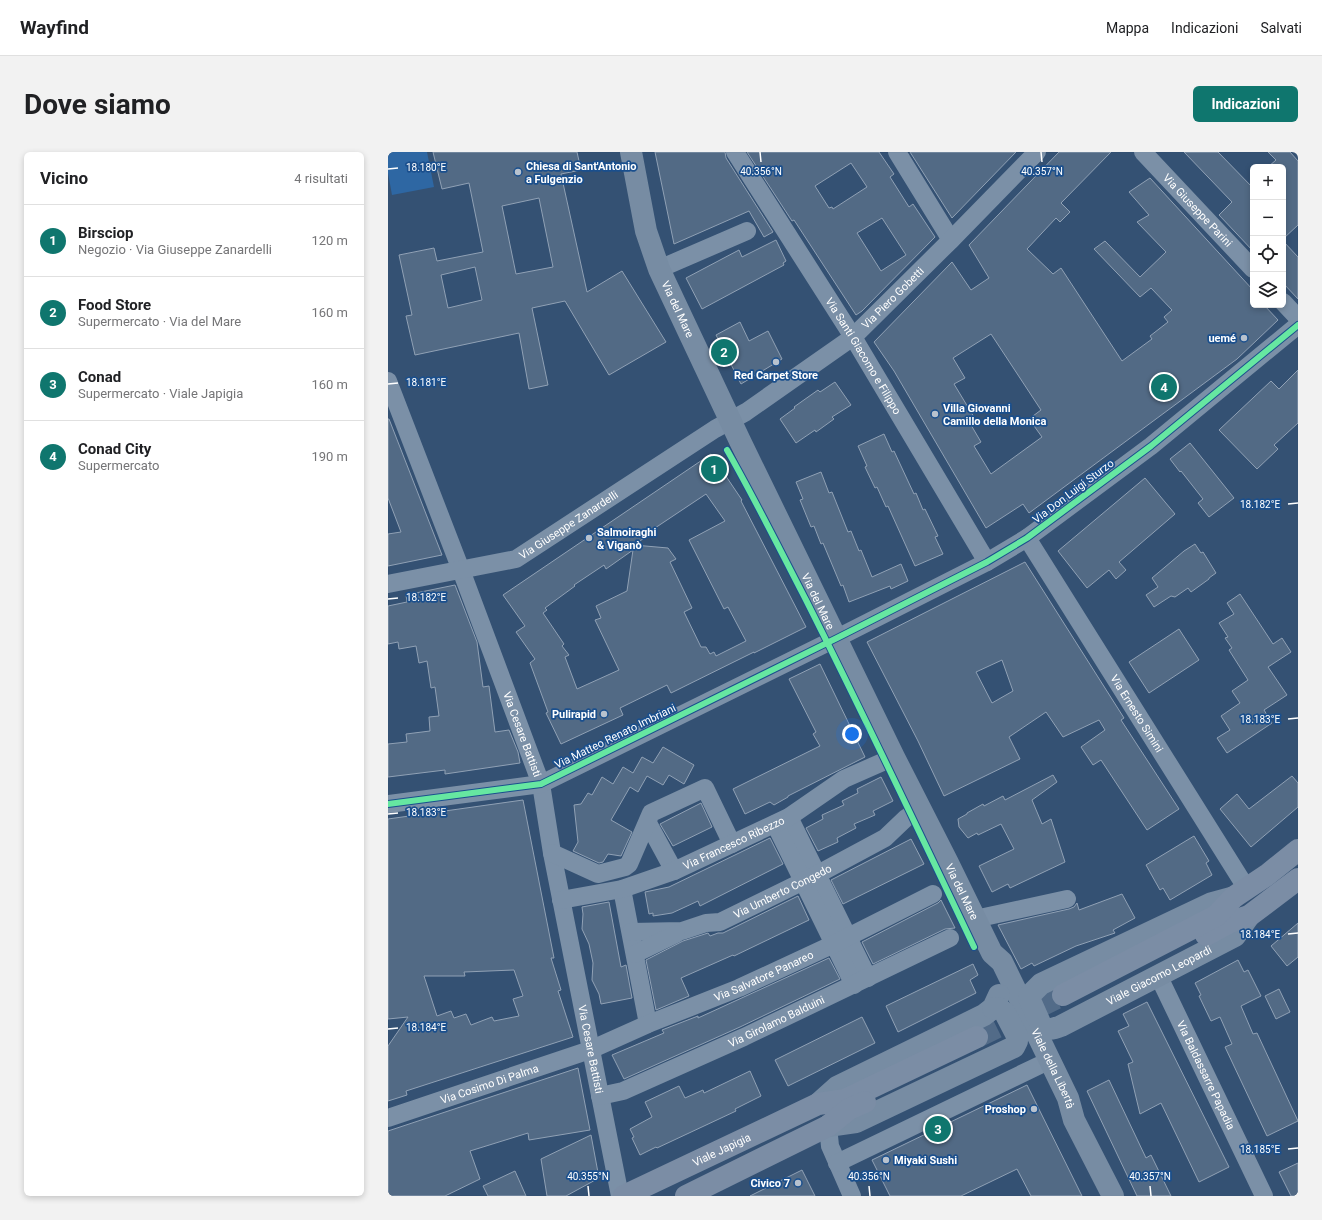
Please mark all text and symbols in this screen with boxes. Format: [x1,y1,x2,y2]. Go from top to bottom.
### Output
text: Wayfind [20,16,89,39]
text: Mappa [1106,20,1149,36]
text: Indicazioni [1171,20,1238,36]
text: Salvati [1260,20,1302,36]
button: Indicazioni [1193,86,1298,122]
text: Dove siamo [24,88,171,121]
place label: Chiesa di Sant'Antonio a Fulgenzio [526,160,636,186]
text: 18.180°E [406,162,446,173]
map controls [1250,164,1286,308]
button: + [1250,164,1286,200]
text: 40.356°N [740,166,782,177]
text: 40.357°N [1021,166,1063,177]
marker: Chiesa di Sant'Antonio a Fulgenzio [513,167,523,177]
text: Vicino [40,168,88,188]
text: 4 risultati [294,171,348,186]
street label: Via Giuseppe Parini [1160,171,1235,250]
button: − [1250,200,1286,236]
text: Birsciop [78,224,133,242]
text: 1 [49,233,57,248]
text: 120 m [311,233,348,248]
button: locate [1250,236,1286,272]
text: Negozio · Via Giuseppe Zanardelli [78,242,272,257]
street label: Via Piero Gobetti [859,265,927,332]
button: layers [1250,272,1286,308]
street label: Via del Mare [659,279,696,340]
street label: Via Santi Giacomo e Filippo [823,295,904,417]
text: Food Store [78,296,151,314]
text: 2 [49,305,57,320]
text: 160 m [311,305,348,320]
text: Supermercato · Via del Mare [78,314,241,329]
place label: uemé [1208,332,1236,345]
marker: uemé [1239,333,1249,343]
pin: 2 [711,337,737,367]
marker: Red Carpet Store [771,357,781,367]
text: Conad [78,368,121,386]
place label: Red Carpet Store [734,369,818,382]
pin: 4 [1151,372,1177,402]
text: 3 [49,377,57,392]
text: 160 m [311,377,348,392]
text: 18.181°E [406,377,446,388]
text: Supermercato · Viale Japigia [78,386,243,401]
place label: Villa Giovanni Camillo della Monica [943,402,1047,428]
marker: Villa Giovanni Camillo della Monica [930,409,940,419]
text: Conad City [78,440,151,458]
text: 4 [49,449,57,464]
text: 190 m [311,449,348,464]
pin: 1 [701,454,727,484]
street label: Via Don Luigi Sturzo [1030,457,1116,526]
text: Supermercato [78,458,159,473]
street label: Via Giuseppe Zanardelli [517,488,621,562]
text: 18.182°E [1240,499,1280,510]
place label: Salmoiraghi & Viganò [597,526,656,552]
marker: Salmoiraghi & Viganò [584,533,594,543]
street label: Via del Mare [798,571,837,632]
text: 18.182°E [406,592,446,603]
street label: Via Ernesto Simini [1107,673,1166,755]
street label: Via Cesare Battisti [500,690,544,779]
street label: Via Matteo Renato Imbriani [553,701,678,771]
place label: Pulirapid [552,708,596,721]
marker: Pulirapid [599,709,609,719]
text: 18.183°E [1240,714,1280,725]
your location [842,724,862,744]
text: 18.183°E [406,807,446,818]
street label: Via Francesco Ribezzo [681,814,787,873]
street label: Via Umberto Congedo [731,862,834,921]
street label: Via del Mare [942,862,981,922]
text: 18.184°E [1240,929,1280,940]
street label: Viale Giacomo Leopardi [1104,943,1214,1008]
street label: Via Salvatore Panareo [712,948,816,1004]
street label: Via Girolamo Balduini [726,993,827,1050]
street label: Via Cesare Battisti [575,1004,606,1095]
street label: Via Baldassarre Papadia [1174,1019,1237,1132]
text: 18.184°E [406,1022,446,1033]
street label: Viale della Libertà [1028,1026,1077,1110]
street label: Via Cosimo Di Palma [439,1062,540,1107]
place label: Proshop [985,1103,1026,1116]
marker: Proshop [1029,1104,1039,1114]
pin: 3 [925,1114,951,1144]
street label: Viale Japigia [691,1131,753,1169]
text: 18.185°E [1240,1144,1280,1155]
place label: Miyaki Sushi [894,1154,957,1167]
marker: Miyaki Sushi [881,1155,891,1165]
text: 40.355°N [567,1171,609,1182]
text: 40.356°N [848,1171,890,1182]
text: 40.357°N [1129,1171,1171,1182]
place label: Civico 7 [750,1177,790,1190]
marker: Civico 7 [793,1178,803,1188]

